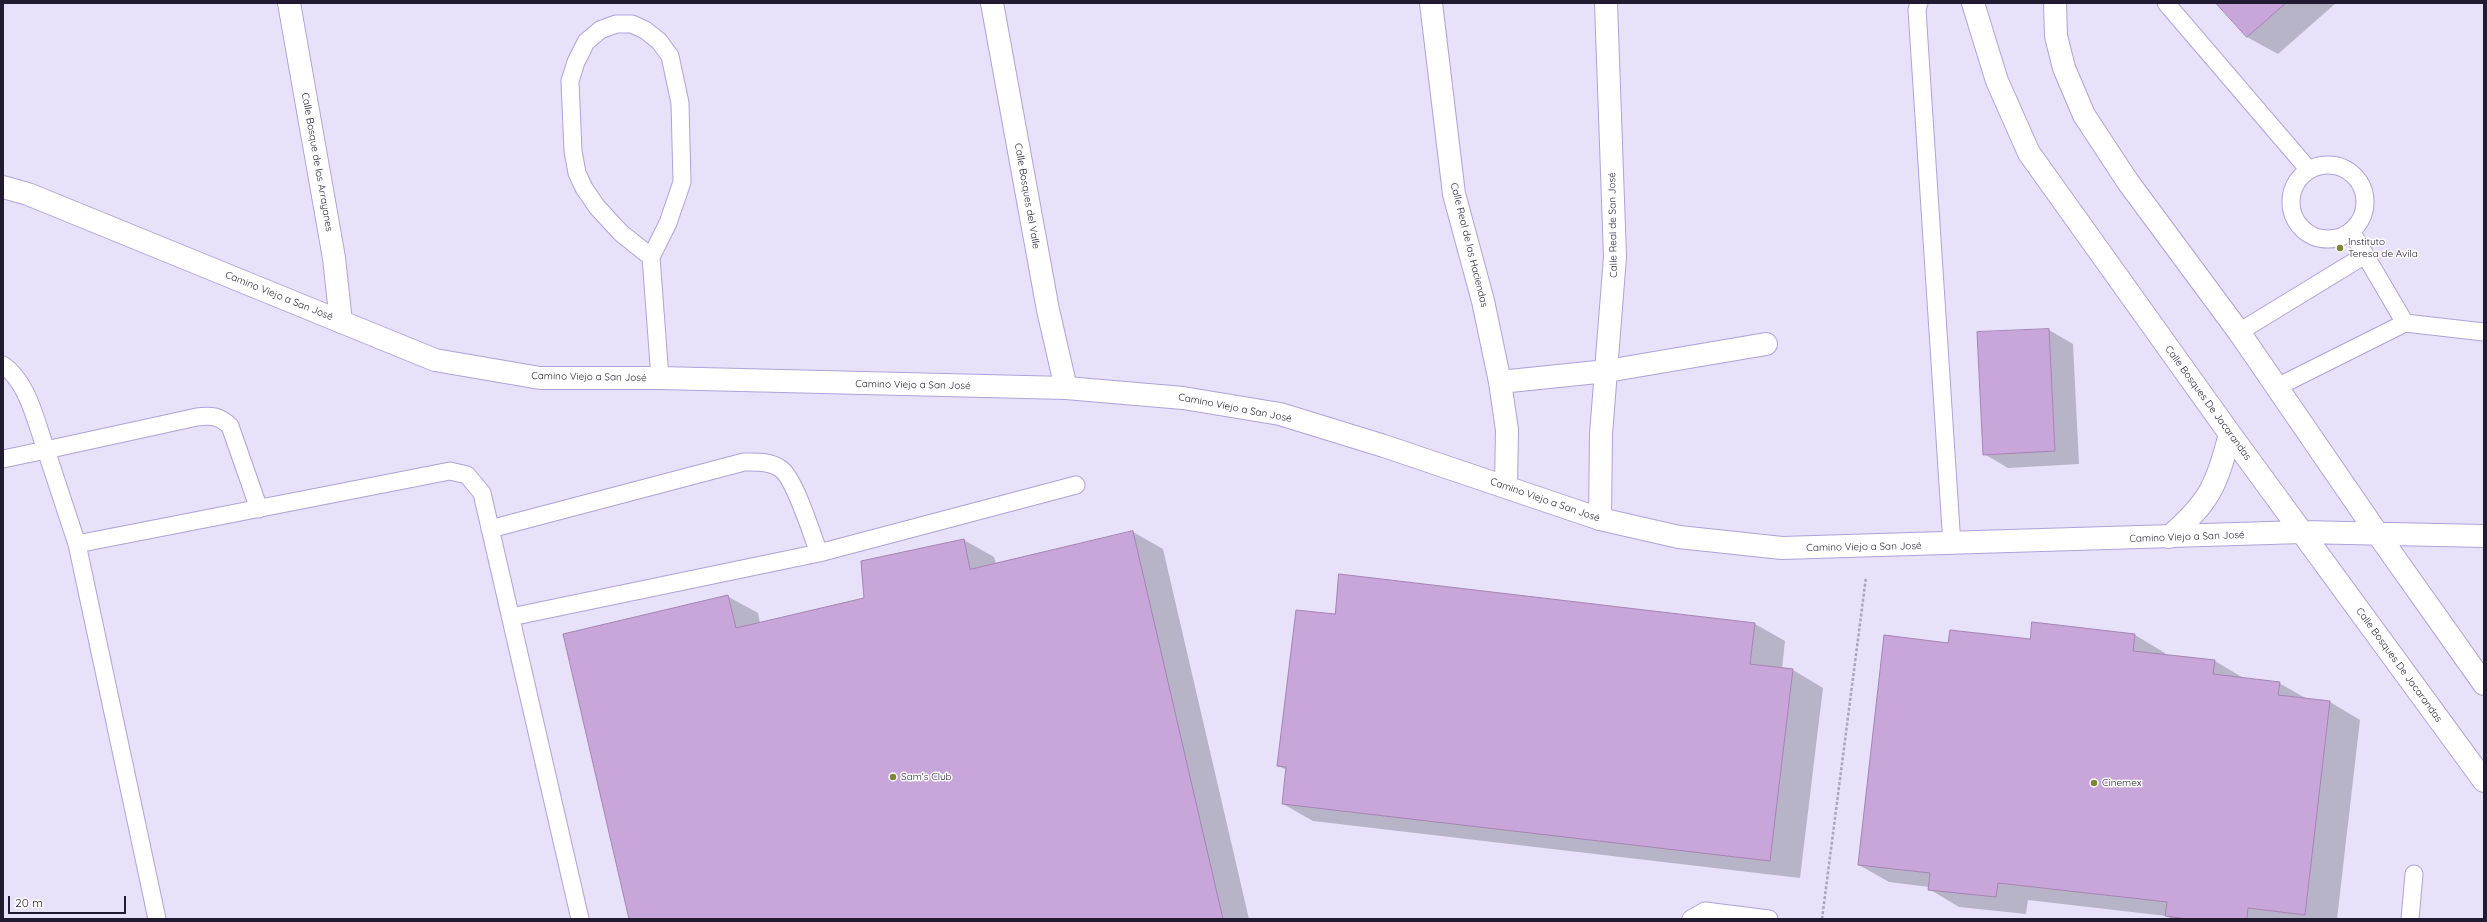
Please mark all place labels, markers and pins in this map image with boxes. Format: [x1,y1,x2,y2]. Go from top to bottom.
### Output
place label: Instituto Teresa de Avila [2348,236,2418,260]
marker: Instituto Teresa de Avila [2335,243,2345,253]
place label: Sam's Club [901,771,952,783]
marker: Sam's Club [888,772,898,782]
place label: Cinemex [2102,777,2142,789]
marker: Cinemex [2089,778,2099,788]

